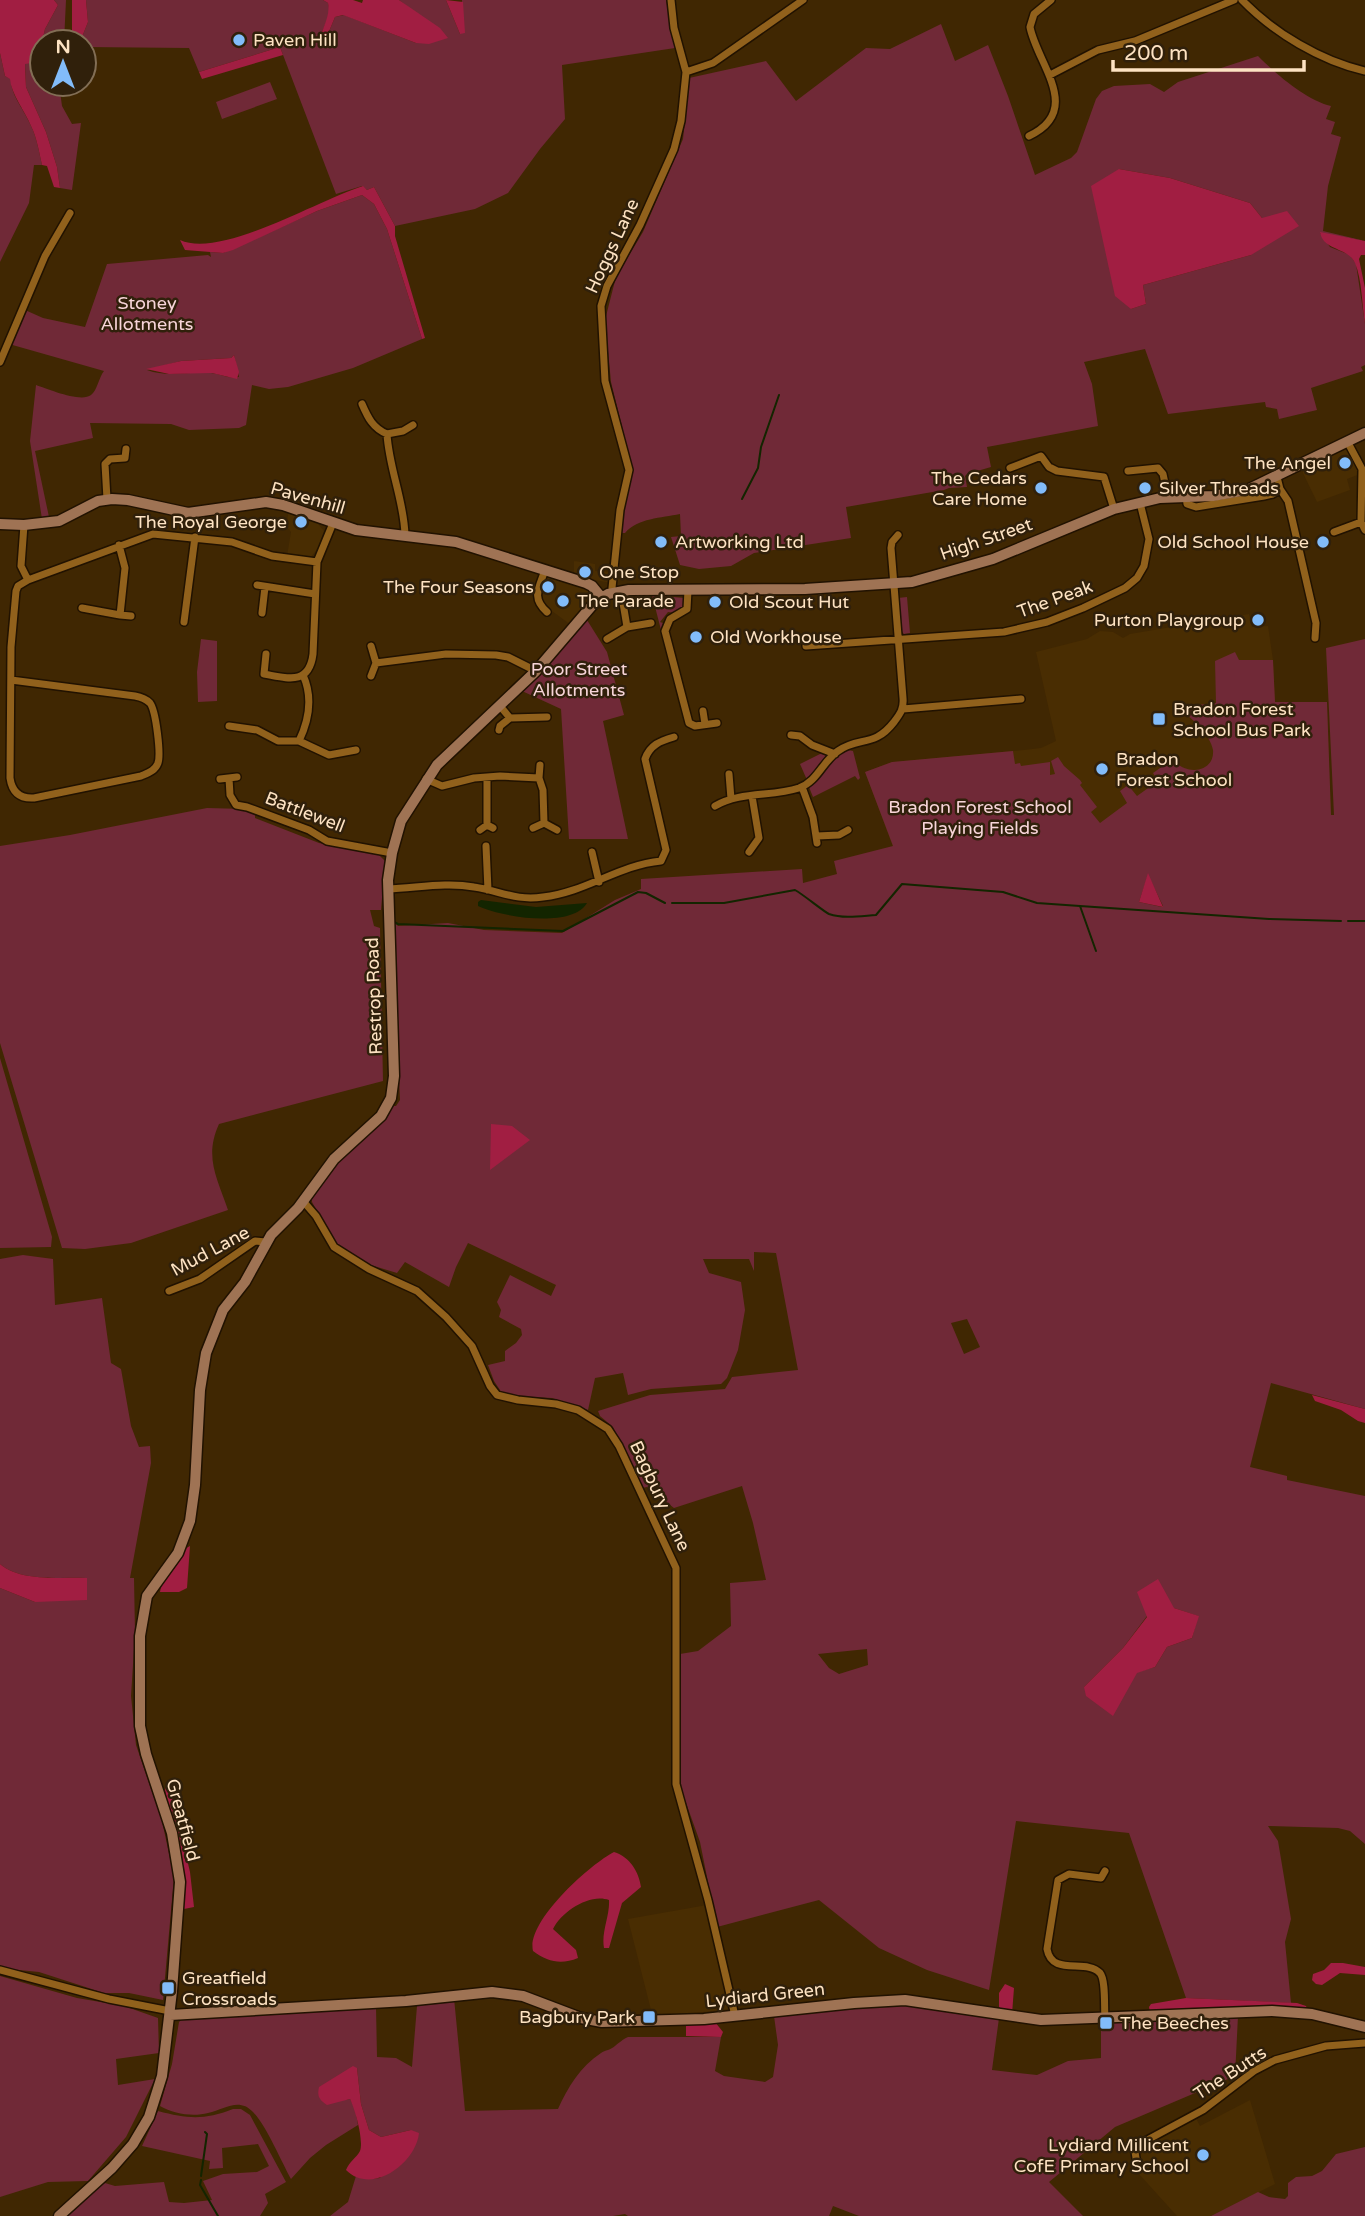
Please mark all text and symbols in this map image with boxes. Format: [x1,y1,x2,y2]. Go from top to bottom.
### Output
north arrow [28,28,98,98]
scale bar [1113,28,1304,72]
place label: Paven Hill [253,29,337,51]
marker: Paven Hill [231,32,247,48]
text: N [55,36,71,58]
text: 200 m [1124,41,1188,66]
street label: Hoggs Lane [580,195,644,297]
park label: Stoney Allotments [100,292,194,335]
place label: The Angel [1244,452,1331,474]
marker: The Angel [1337,455,1353,471]
place label: The Cedars Care Home [931,467,1027,510]
street label: Pavenhill [268,477,348,519]
place label: Silver Threads [1159,477,1279,499]
marker: The Cedars Care Home [1033,480,1049,496]
marker: Silver Threads [1137,480,1153,496]
place label: The Royal George [135,511,287,533]
street label: High Street [937,513,1035,565]
marker: The Royal George [293,514,309,530]
place label: Artworking Ltd [675,531,804,553]
place label: Old School House [1157,531,1309,553]
marker: Artworking Ltd [653,534,669,550]
marker: Old School House [1315,534,1331,550]
place label: One Stop [599,561,679,583]
marker: One Stop [577,564,593,580]
street label: The Peak [1014,575,1096,623]
place label: The Four Seasons [383,576,534,598]
marker: The Four Seasons [540,579,556,595]
place label: The Parade [577,590,674,612]
place label: Old Scout Hut [729,591,849,613]
marker: The Parade [555,593,571,609]
marker: Old Scout Hut [707,594,723,610]
place label: Purton Playgroup [1094,609,1244,631]
marker: Purton Playgroup [1250,612,1266,628]
place label: Old Workhouse [710,626,842,648]
marker: Old Workhouse [688,629,704,645]
park label: Poor Street Allotments [531,658,627,701]
place label: Bradon Forest School Bus Park [1173,698,1311,741]
marker: Bradon Forest School Bus Park [1151,711,1167,727]
place label: Bradon Forest School [1116,748,1232,791]
marker: Bradon Forest School [1094,761,1110,777]
street label: Battlewell [262,787,348,837]
park label: Bradon Forest School Playing Fields [888,796,1072,839]
street label: Restrop Road [361,937,387,1055]
street label: Mud Lane [167,1221,253,1281]
street label: Bagbury Lane [625,1437,695,1555]
street label: Greatfield [161,1776,205,1864]
place label: Greatfield Crossroads [182,1967,277,2010]
street label: Lydiard Green [704,1978,826,2012]
marker: Greatfield Crossroads [160,1980,176,1996]
place label: Bagbury Park [519,2006,635,2028]
marker: Bagbury Park [641,2009,657,2025]
place label: The Beeches [1120,2012,1229,2034]
marker: The Beeches [1098,2015,1114,2031]
street label: The Butts [1189,2041,1271,2105]
place label: Lydiard Millicent CofE Primary School [1014,2134,1189,2177]
marker: Lydiard Millicent CofE Primary School [1195,2147,1211,2163]

